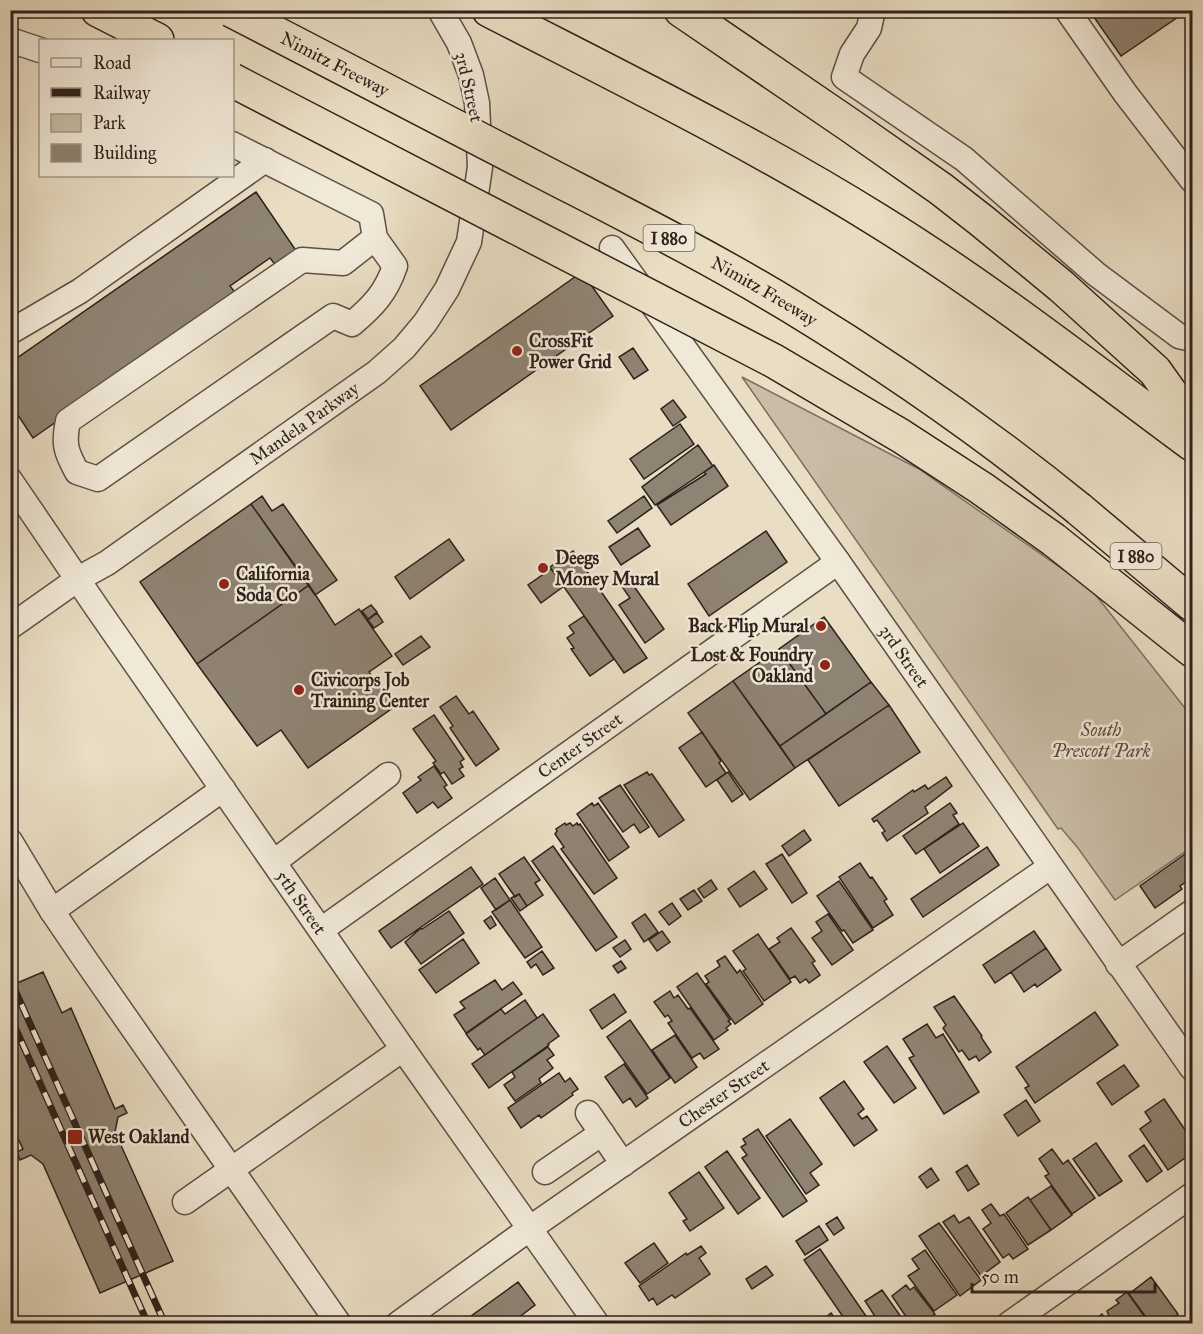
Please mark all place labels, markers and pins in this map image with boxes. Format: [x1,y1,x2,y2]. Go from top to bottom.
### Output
place label: CrossFit Power Grid [529,330,613,373]
marker: CrossFit Power Grid [510,344,524,358]
place label: Deegs Money Mural [555,547,660,591]
marker: Deegs Money Mural [536,561,550,575]
place label: California Soda Co [236,563,310,606]
marker: California Soda Co [217,577,231,591]
place label: Back Flip Mural [688,615,810,638]
marker: Back Flip Mural [814,619,828,633]
place label: Lost & Foundry Oakland [690,644,815,687]
marker: Lost & Foundry Oakland [818,658,832,672]
place label: Civicorps Job Training Center [310,669,430,713]
marker: Civicorps Job Training Center [292,683,306,697]
place label: West Oakland [88,1126,191,1148]
marker: West Oakland [66,1128,84,1146]

